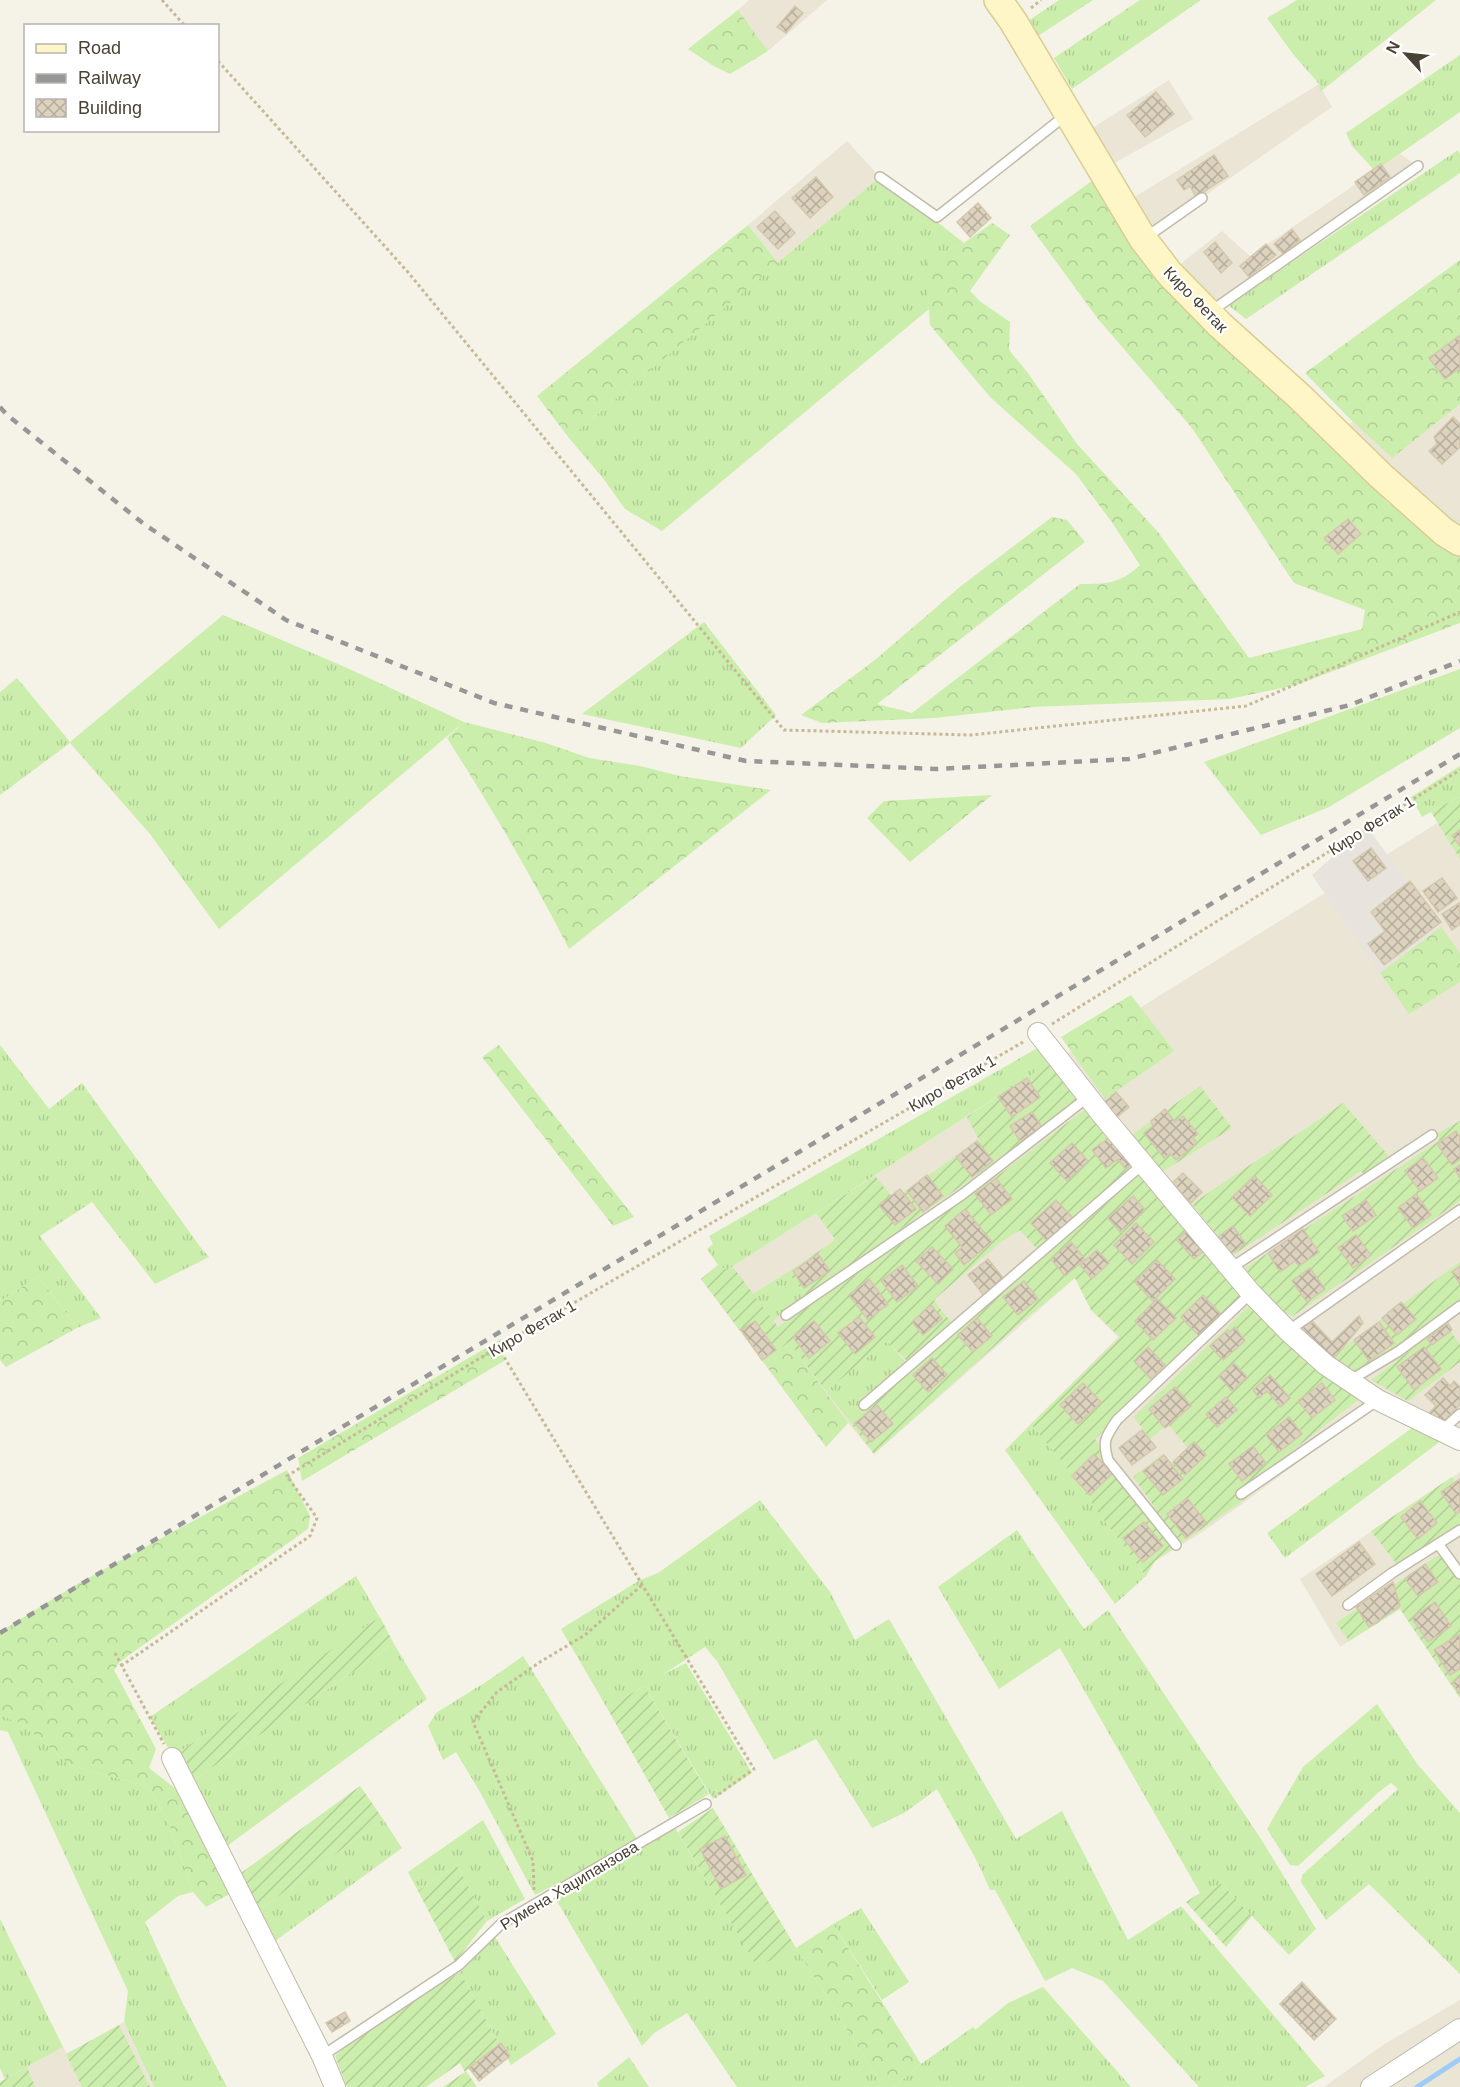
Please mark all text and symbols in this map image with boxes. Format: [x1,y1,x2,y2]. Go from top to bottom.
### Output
legend [24,24,219,132]
north arrow [1376,24,1436,84]
text: Road [78,38,121,58]
text: N [1383,38,1403,56]
text: Railway [78,68,141,88]
text: Building [78,98,142,118]
street label: Киро Фетак [1160,263,1232,336]
street label: Киро Фетак 1 [1325,792,1417,858]
street label: Киро Фетак 1 [906,1052,999,1115]
street label: Киро Фетак 1 [486,1297,579,1360]
street label: Румена Хаџипанзова [497,1838,641,1933]

